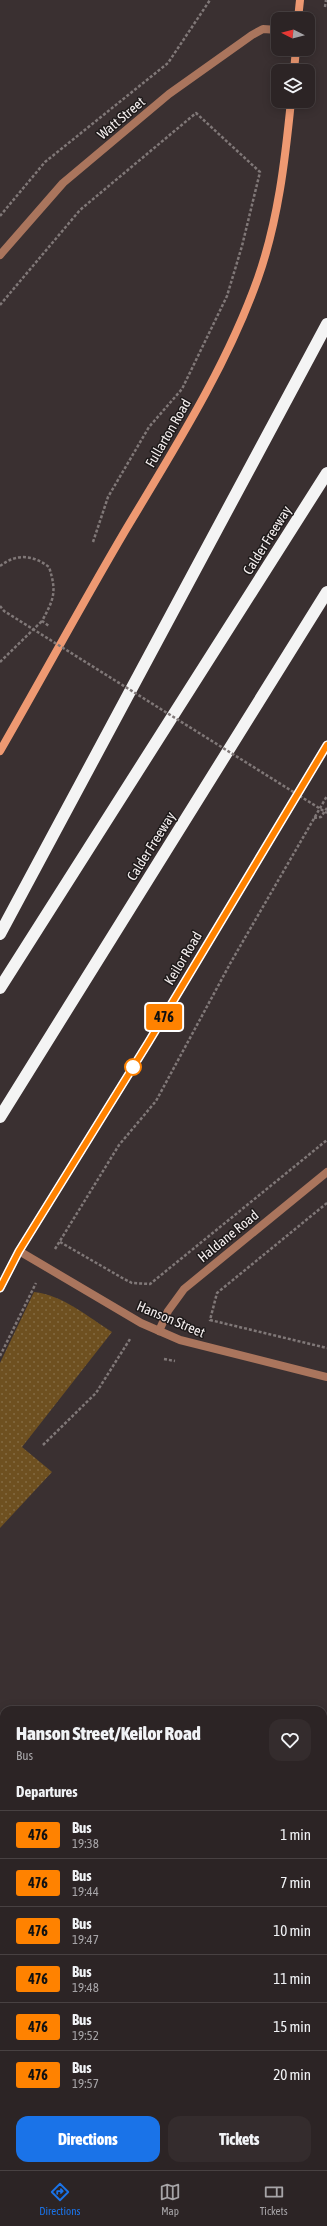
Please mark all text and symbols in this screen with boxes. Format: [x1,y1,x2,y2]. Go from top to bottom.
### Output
north arrow [271,12,315,56]
map controls [271,12,315,108]
button: layers [271,64,315,108]
street label: Watt Street [94,94,148,142]
street label: Fullarton Road [142,396,194,470]
street label: Calder Freeway [240,503,295,577]
street label: Calder Freeway [124,809,179,883]
street label: Keilor Road [161,929,205,987]
line badge: 476 [141,1004,187,1030]
text: 476 [154,1009,174,1025]
unlabelled marker [124,1058,142,1076]
street label: Haldane Road [195,1207,261,1265]
street label: Hanson Street [135,1297,207,1341]
button: heart [269,1719,311,1761]
text: Hanson Street/Keilor Road [16,1722,201,1744]
text: Bus [16,1748,33,1763]
text: Departures [16,1783,78,1800]
text: Bus [72,1819,92,1836]
text: 1 min [280,1826,311,1843]
text: 476 [28,1827,48,1843]
text: 19:38 [72,1836,99,1851]
text: Bus [72,1867,92,1884]
text: 7 min [280,1874,311,1891]
text: 476 [28,1875,48,1891]
text: 19:44 [72,1884,99,1899]
text: Bus [72,1915,92,1932]
text: 10 min [273,1922,311,1939]
text: 476 [28,1923,48,1939]
text: 19:47 [72,1932,99,1947]
text: Bus [72,1963,92,1980]
text: 11 min [273,1970,311,1987]
text: 476 [28,1971,48,1987]
text: 19:48 [72,1980,99,1995]
text: Bus [72,2011,92,2028]
text: 15 min [273,2018,311,2035]
text: 476 [28,2019,48,2035]
text: 19:52 [72,2028,99,2043]
text: Bus [72,2059,92,2076]
text: 20 min [273,2066,311,2083]
text: 476 [28,2067,48,2083]
text: 19:57 [72,2076,99,2091]
button: Directions [16,2116,160,2162]
button: Tickets [168,2116,311,2162]
tab: Directions [39,2181,80,2217]
tab: Map [159,2181,181,2217]
tab: Tickets [260,2181,288,2217]

